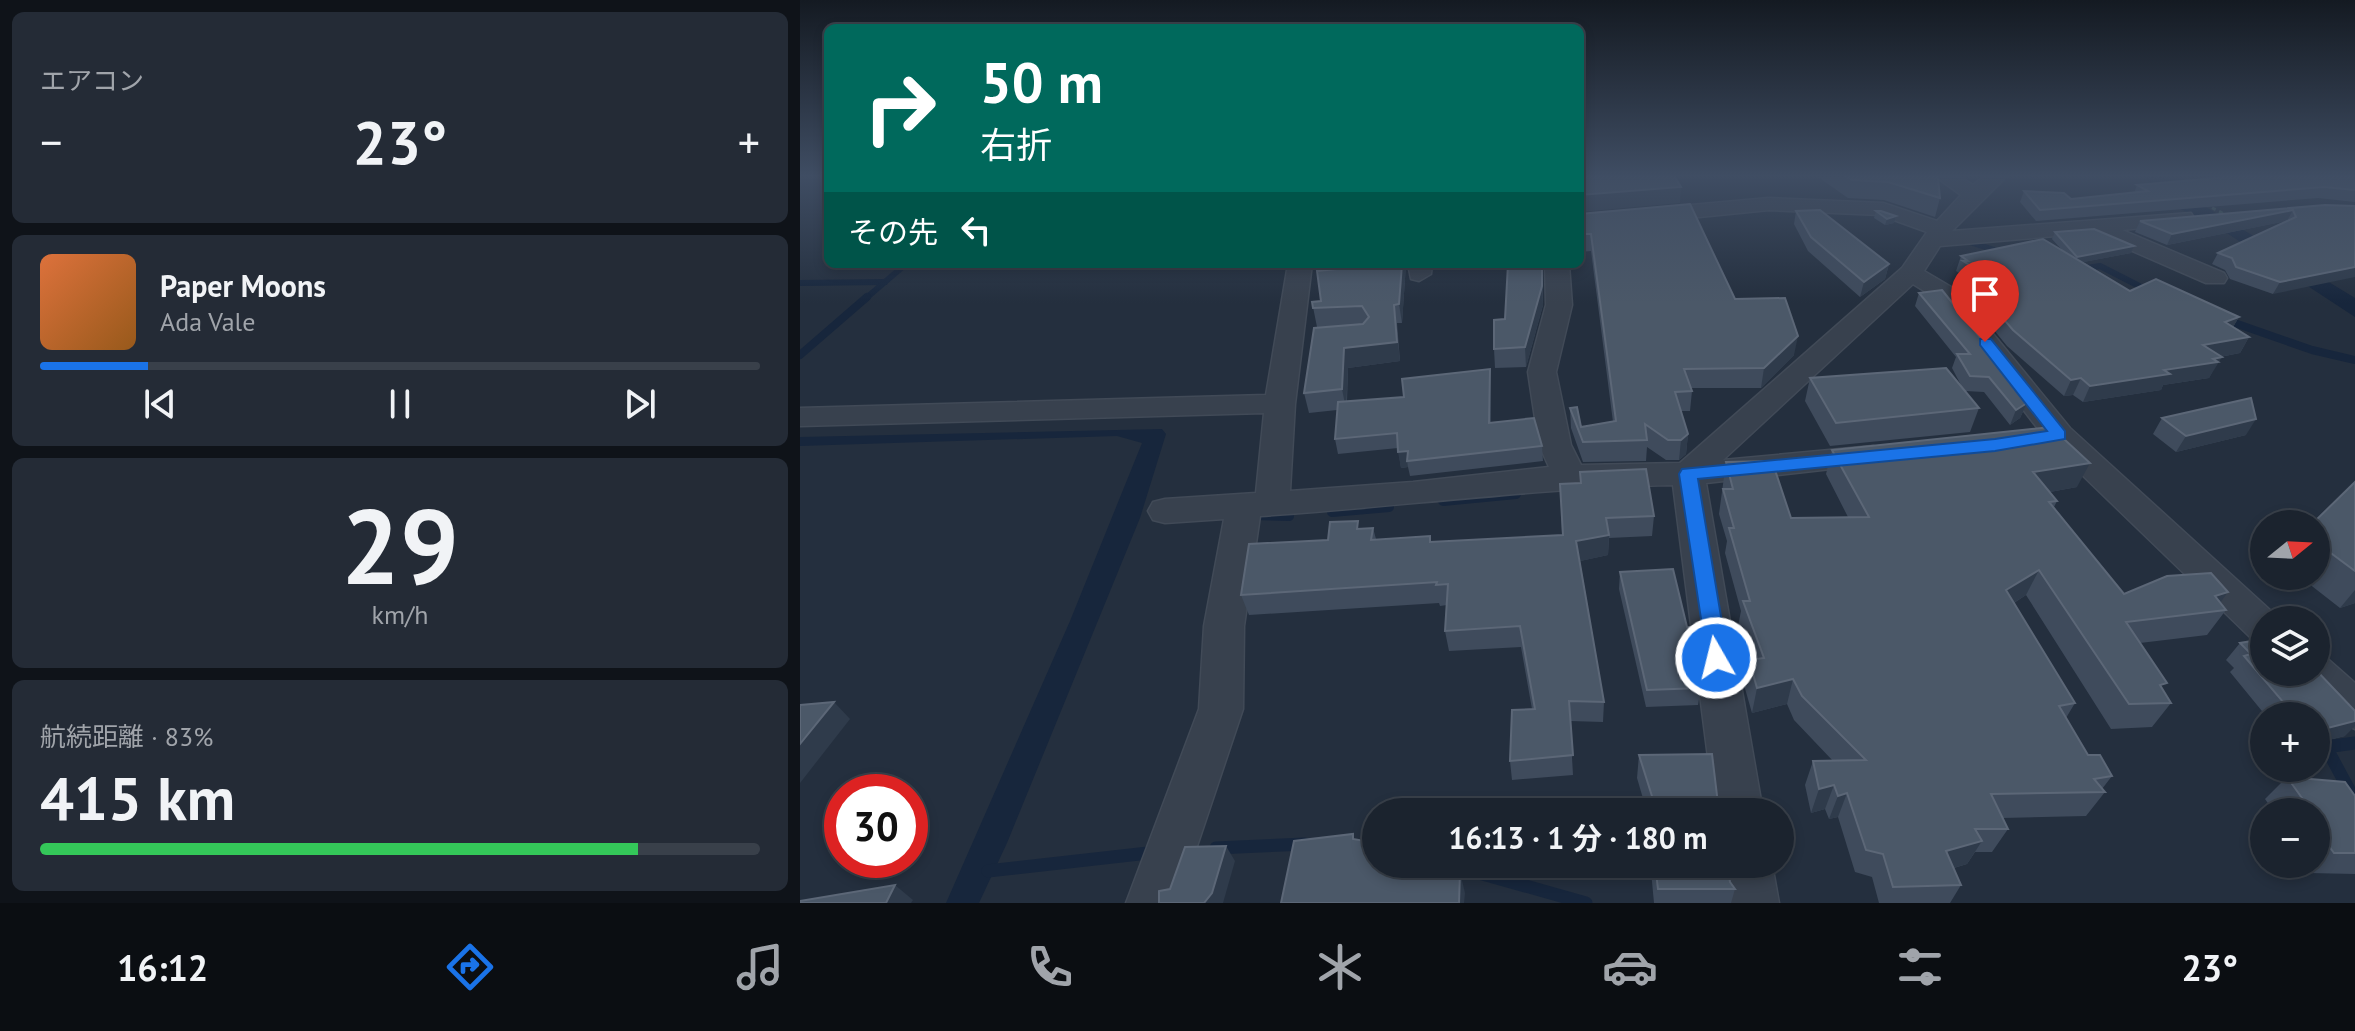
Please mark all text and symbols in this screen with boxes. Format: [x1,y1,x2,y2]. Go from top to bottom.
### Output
text: 50 m [980,46,1103,118]
icon: right [848,56,952,160]
text: エアコン [40,64,144,97]
text: 23° [353,103,447,181]
text: − [40,113,62,170]
text: + [738,113,760,170]
text: 右折 [980,121,1052,168]
icon: left [954,208,998,252]
text: その先 [848,212,938,251]
pin [1951,260,2019,342]
text: Paper Moons [160,266,326,305]
icon: arrive [1963,272,2007,316]
text: Ada Vale [160,305,255,338]
icon: previous [138,382,182,426]
icon: pause [378,382,422,426]
icon: next [618,382,662,426]
text: 29 [341,478,459,613]
north arrow [2250,510,2330,590]
map controls [2250,510,2330,878]
text: km/h [372,598,429,631]
button: layers [2250,606,2330,686]
position arrow [1674,616,1758,700]
button: + [2250,702,2330,782]
text: 航続距離 · 83% [40,720,213,753]
text: 415 km [40,759,235,837]
speed limit sign: 30 [824,774,928,878]
button: − [2250,798,2330,878]
text: 16:13 · 1 分 · 180 m [1448,818,1708,857]
icon: directions [442,939,498,995]
icon: music [732,939,788,995]
icon: phone [1022,939,1078,995]
icon: climate [1312,939,1368,995]
icon: car [1602,939,1658,995]
icon: filters [1892,939,1948,995]
text: 16:12 [117,944,208,991]
text: 23° [2181,944,2238,991]

